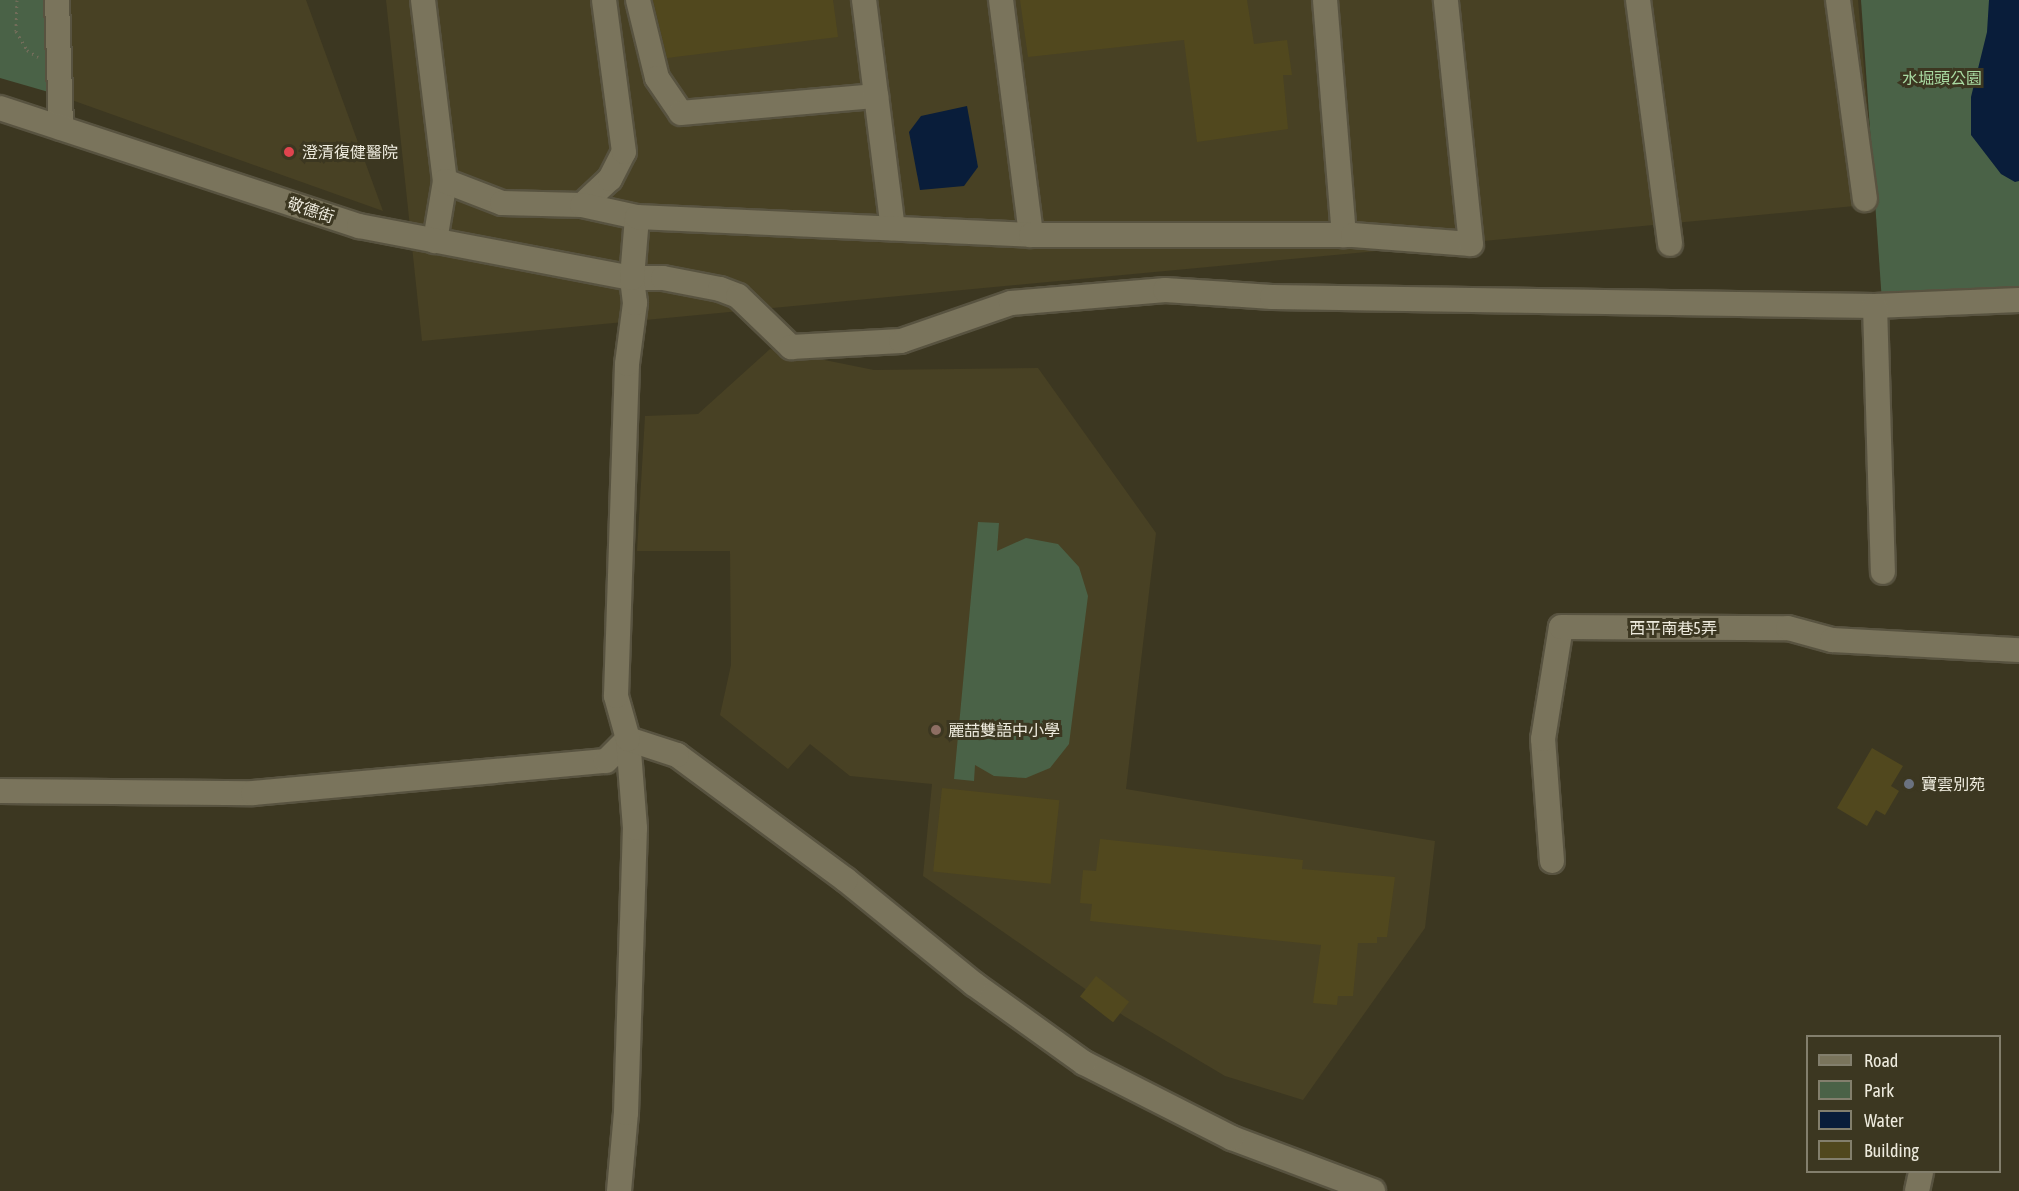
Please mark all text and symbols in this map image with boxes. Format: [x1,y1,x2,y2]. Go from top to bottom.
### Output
park label: 水堀頭公園 [1902,68,1982,88]
place label: 澄清復健醫院 [302,142,398,162]
marker: 澄清復健醫院 [280,143,298,161]
street label: 敬德街 [285,193,337,227]
street label: 西平南巷5弄 [1629,618,1717,638]
place label: 麗喆雙語中小學 [948,720,1060,740]
marker: 麗喆雙語中小學 [929,723,943,737]
place label: 寶雲別苑 [1921,774,1985,794]
marker: 寶雲別苑 [1902,777,1916,791]
legend [1806,1035,2001,1173]
text: Road [1864,1050,1898,1071]
text: Park [1864,1080,1894,1101]
text: Water [1864,1110,1903,1131]
text: Building [1864,1140,1919,1161]

